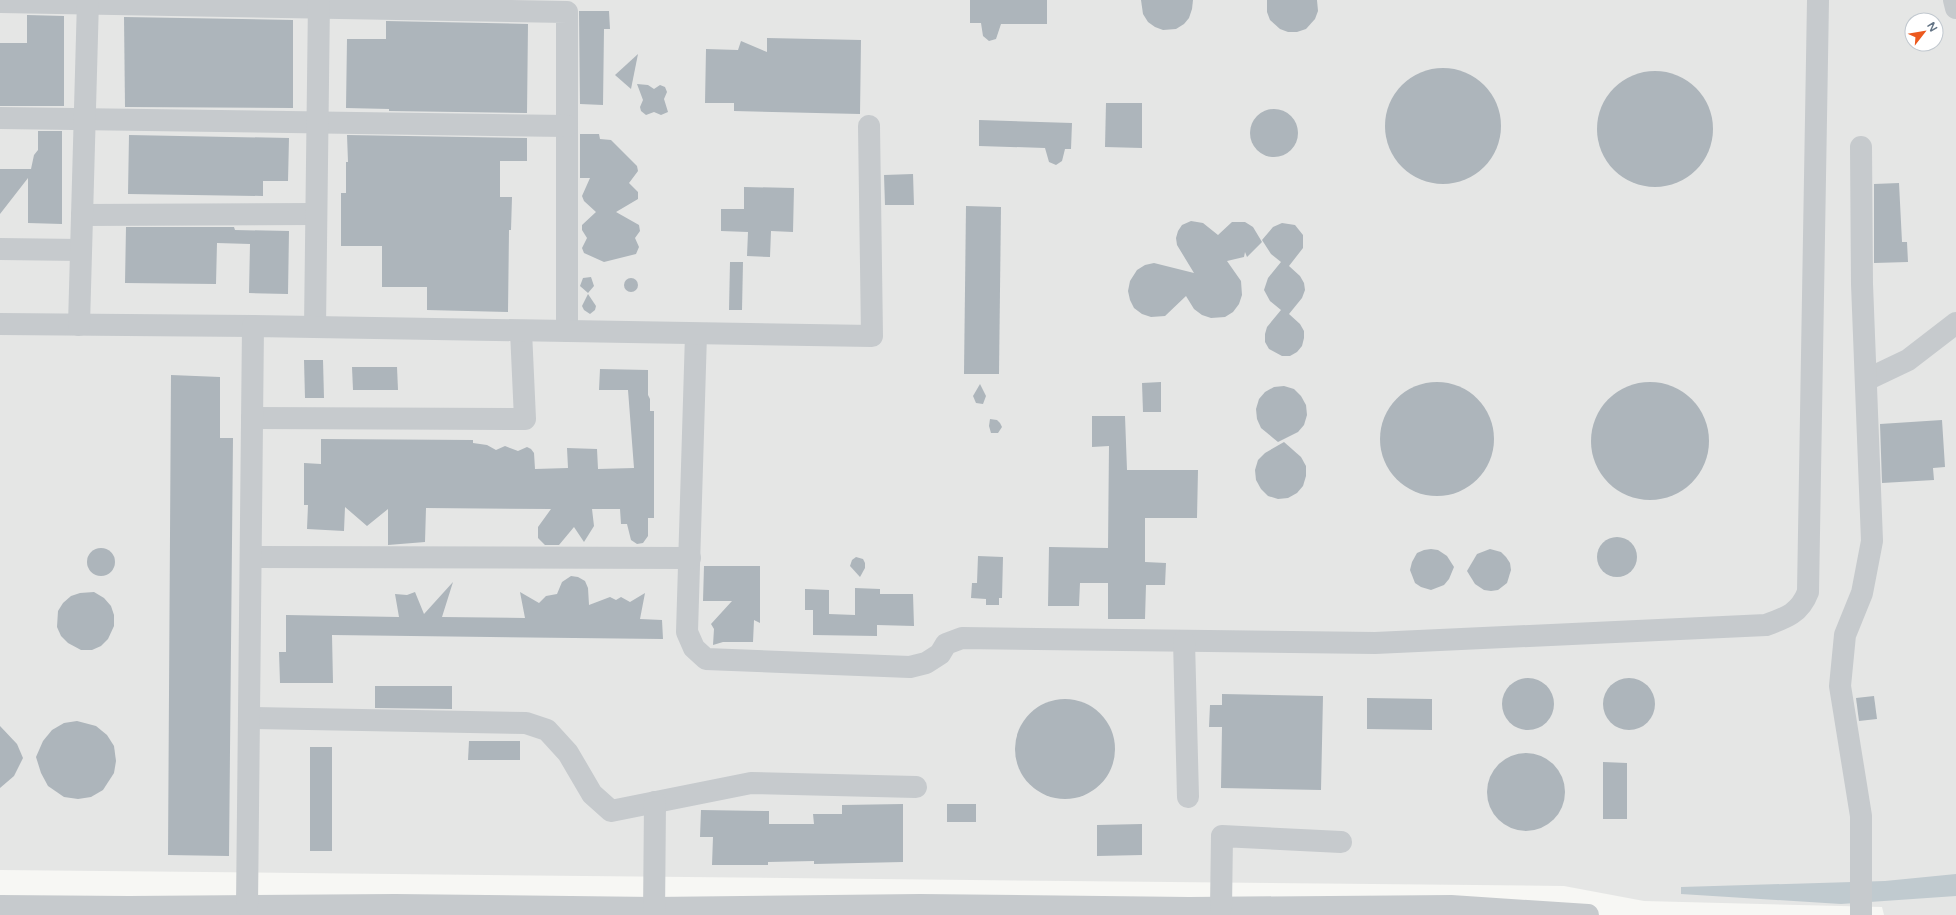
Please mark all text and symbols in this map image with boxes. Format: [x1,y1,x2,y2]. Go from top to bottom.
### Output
north arrow [1904,12,1944,52]
text: N [1924,20,1940,34]

